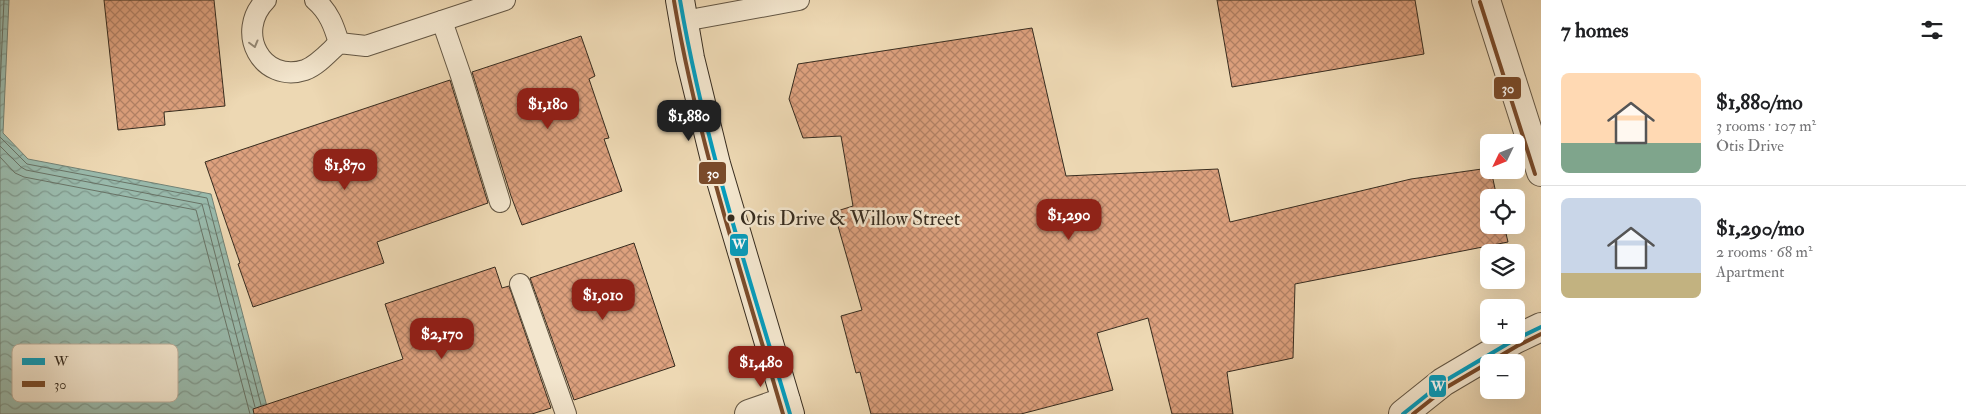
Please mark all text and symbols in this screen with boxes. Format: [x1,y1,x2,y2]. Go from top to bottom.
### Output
icon: filters [1918,16,1946,44]
text: 7 homes [1561,17,1628,44]
one-way arrow [248,39,259,48]
line badge: 30 [1493,76,1522,100]
text: 30 [1502,80,1514,97]
pin: $1,180 [507,88,589,130]
text: $1,880/mo [1716,89,1803,116]
icon: home [1601,93,1661,153]
text: $1,180 [528,94,568,114]
pin: $1,880 [648,100,730,142]
text: $1,880 [668,106,710,126]
text: 3 rooms · 107 m² [1716,116,1816,136]
north arrow [1480,134,1525,179]
map controls [1480,134,1525,399]
text: Otis Drive [1716,136,1784,156]
pin: $1,870 [304,148,386,191]
text: $1,870 [324,155,366,175]
line badge: 30 [698,161,727,185]
text: 30 [707,165,719,182]
button: locate [1480,189,1525,234]
pin: $1,290 [1028,198,1110,241]
text: $1,290 [1047,205,1091,225]
place label: Otis Drive & Willow Street [740,206,961,231]
marker: Otis Drive & Willow Street [726,213,736,223]
text: $1,290/mo [1716,215,1804,242]
icon: home [1601,218,1661,278]
line badge: W [729,233,749,257]
text: W [731,236,747,253]
text: 2 rooms · 68 m² [1716,242,1812,262]
button: layers [1480,244,1525,289]
text: Apartment [1716,262,1784,282]
pin: $1,010 [562,278,644,321]
text: $1,010 [583,285,623,305]
button: + [1480,299,1525,344]
pin: $2,170 [401,318,483,360]
text: $2,170 [421,324,463,344]
legend [12,344,178,402]
pin: $1,480 [720,346,802,388]
text: $1,480 [739,352,783,372]
text: W [53,353,69,370]
button: − [1480,354,1525,399]
line badge: W [1428,374,1447,398]
text: 30 [54,376,67,393]
text: W [1430,378,1446,395]

